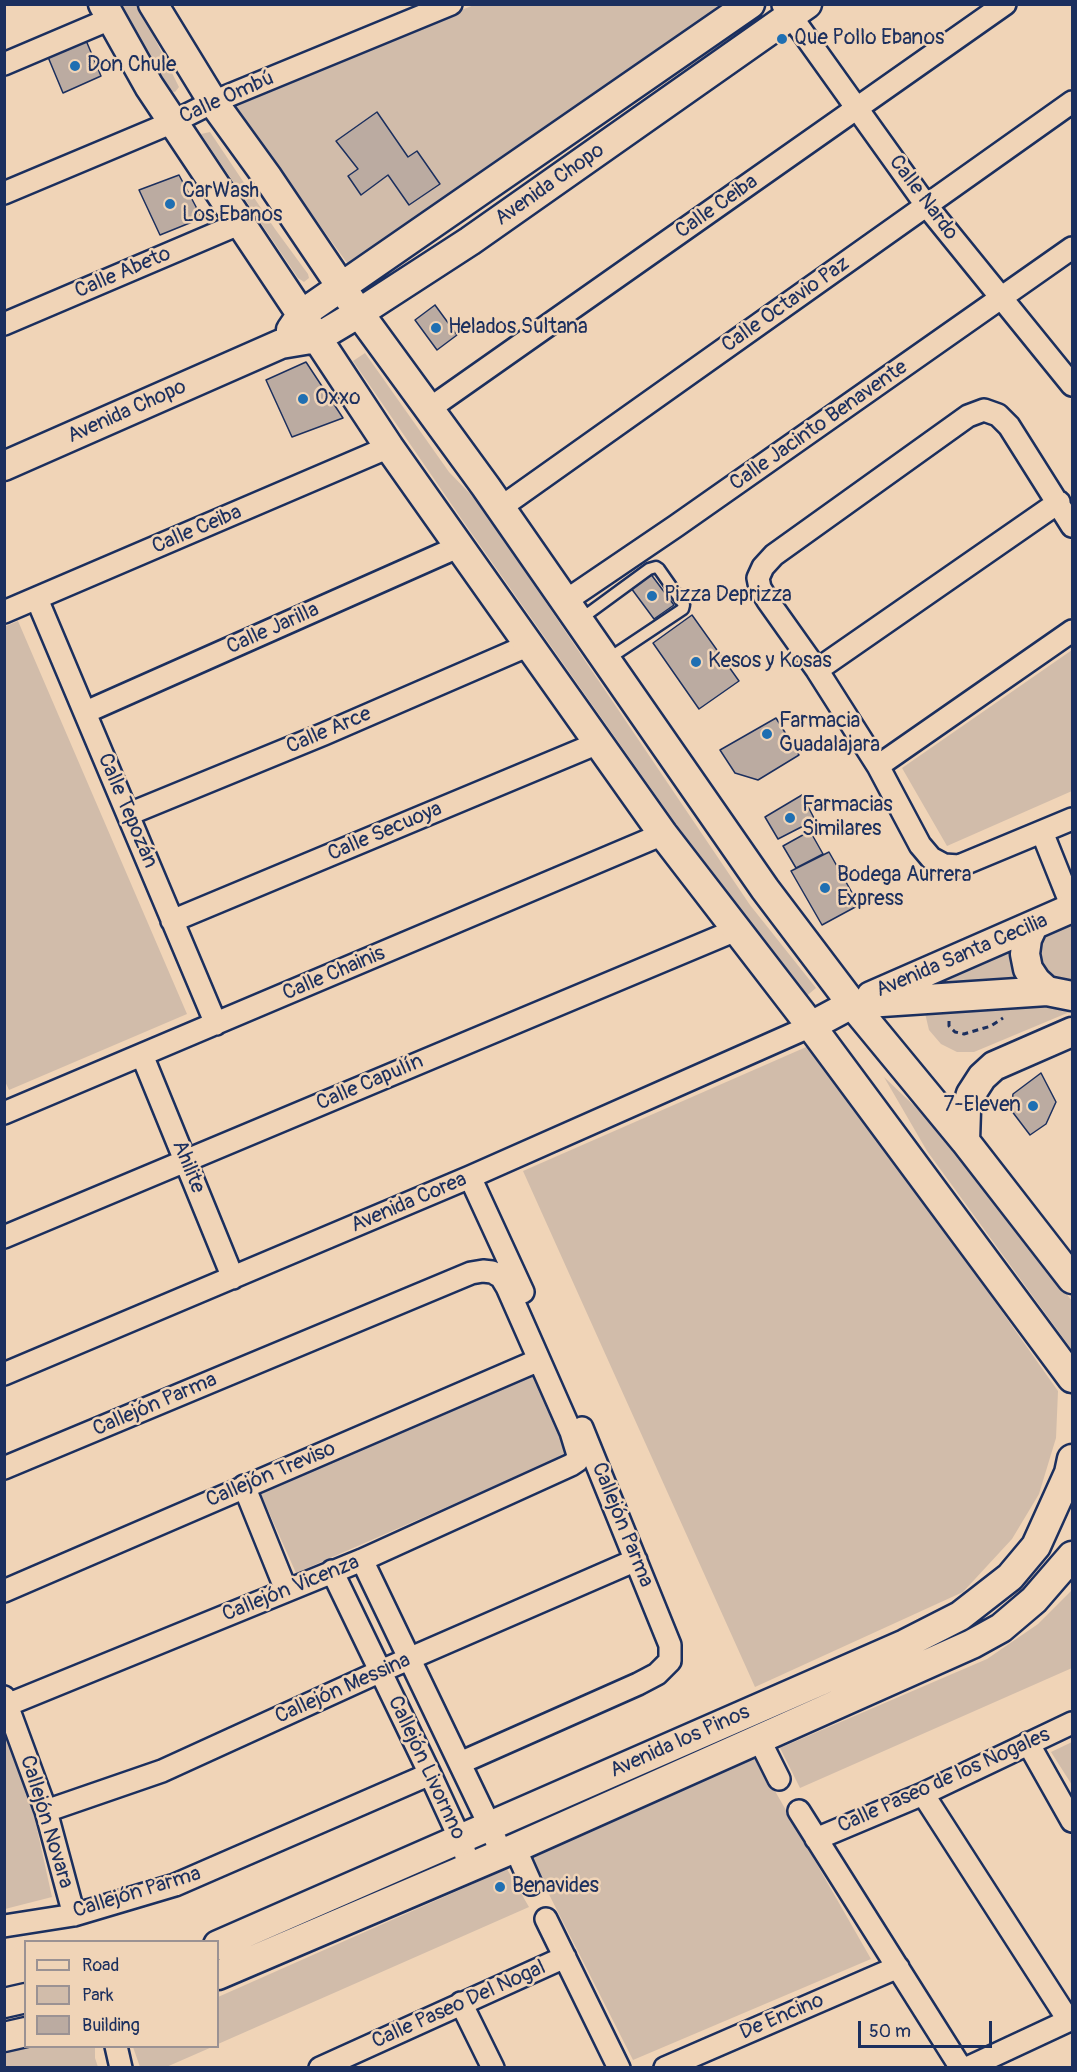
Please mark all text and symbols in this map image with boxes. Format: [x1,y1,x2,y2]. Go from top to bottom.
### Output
place label: Que Pollo Ebanos [794,26,944,52]
marker: Que Pollo Ebanos [775,32,789,46]
place label: Don Chule [87,53,176,79]
marker: Don Chule [68,59,82,73]
street label: Calle Ombú [176,66,278,130]
street label: Avenida Chopo [491,138,609,232]
street label: Calle Nardo [883,151,963,245]
street label: Calle Ceiba [671,170,763,244]
place label: CarWash Los Ebanos [182,179,282,229]
marker: CarWash Los Ebanos [163,197,177,211]
street label: Calle Abeto [71,242,175,304]
street label: Calle Octavio Paz [717,252,855,358]
place label: Helados Sultana [448,315,588,341]
marker: Helados Sultana [429,321,443,335]
street label: Calle Jacinto Benavente [725,355,913,497]
street label: Avenida Chopo [64,375,190,449]
place label: Oxxo [315,386,361,412]
marker: Oxxo [296,392,310,406]
street label: Calle Ceiba [148,500,246,560]
place label: Pizza Deprizza [664,583,792,609]
marker: Pizza Deprizza [645,589,659,603]
street label: Calle Jarilla [223,597,323,661]
place label: Kesos y Kosas [708,649,832,675]
marker: Kesos y Kosas [689,655,703,669]
street label: Calle Arce [283,702,375,760]
place label: Farmacia Guadalajara [779,709,880,759]
marker: Farmacia Guadalajara [760,727,774,741]
street label: Calle Tepozán [92,750,162,872]
place label: Farmacias Similares [802,793,893,843]
street label: Calle Secuoya [324,797,446,867]
marker: Farmacias Similares [783,811,797,825]
place label: Bodega Aurrera Express [837,863,971,913]
marker: Bodega Aurrera Express [818,881,832,895]
street label: Avenida Santa Cecilia [872,908,1052,1004]
street label: Calle Chainis [279,941,389,1007]
street label: Calle Capulín [313,1049,427,1117]
place label: 7-Eleven [943,1093,1021,1119]
marker: 7-Eleven [1026,1099,1040,1113]
street label: Ahilite [166,1137,210,1197]
street label: Avenida Corea [347,1167,471,1239]
street label: Callejón Parma [89,1368,221,1442]
street label: Callejón Treviso [202,1436,340,1514]
street label: Callejón Parma [586,1459,658,1591]
street label: Callejón Vicenza [219,1550,363,1628]
street label: Callejón Messina [272,1648,414,1730]
street label: Callejón Livornno [382,1692,470,1844]
street label: Avenida los Pinos [606,1700,754,1784]
street label: Calle Paseo de los Nogales [834,1723,1054,1839]
street label: Callejón Novara [14,1752,78,1892]
street label: Callejón Parma [70,1862,204,1924]
place label: Benavides [512,1874,599,1900]
marker: Benavides [493,1880,507,1894]
legend [24,1940,219,2048]
text: Road [82,1954,119,1977]
street label: Calle Paseo Del Nogal [368,1955,550,2055]
text: Park [82,1984,114,2007]
street label: De Encino [736,1988,828,2046]
scale bar [861,2009,994,2047]
text: Building [82,2014,140,2037]
text: 50 m [869,2020,911,2043]

